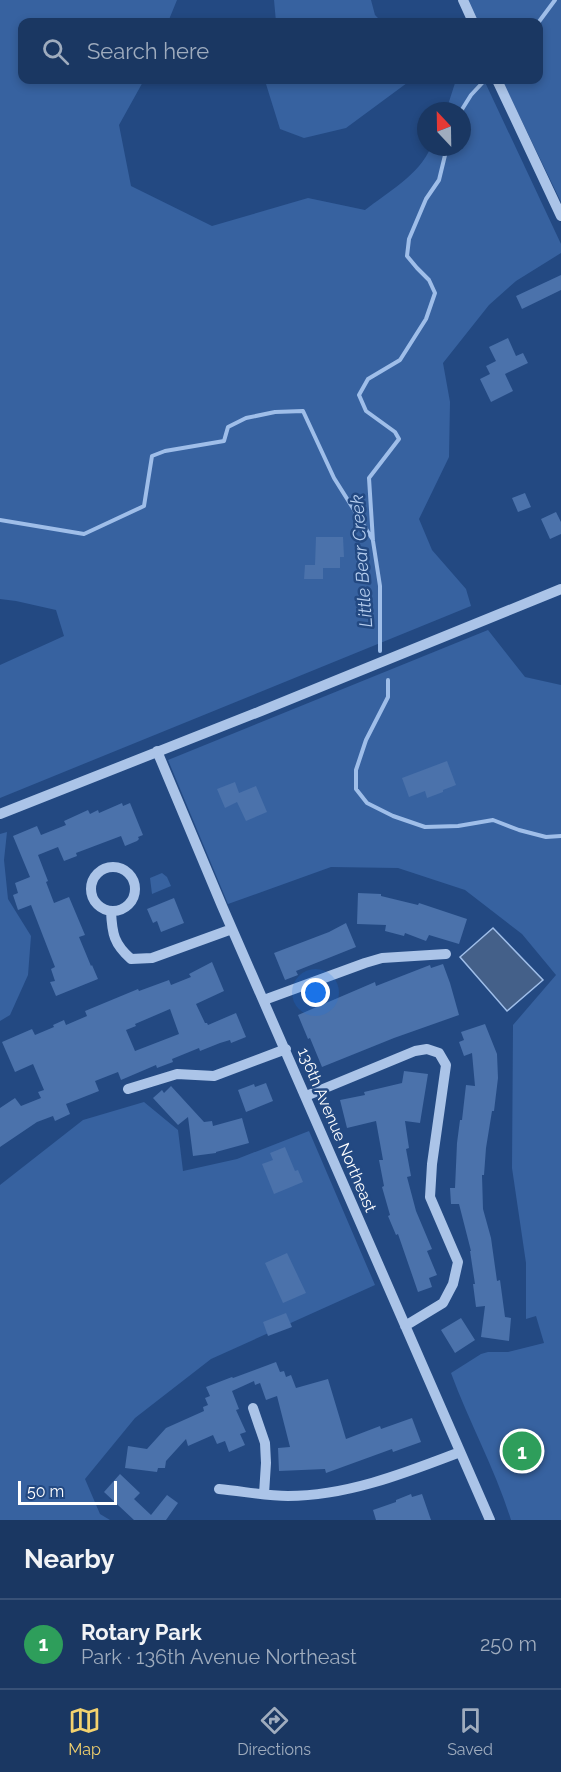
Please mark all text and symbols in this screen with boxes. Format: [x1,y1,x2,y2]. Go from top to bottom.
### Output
search box [18,18,543,84]
icon: search [39,35,72,68]
text: Search here [87,38,209,64]
north arrow [417,102,471,156]
water label: Little Bear Creek [346,494,376,628]
your location [301,978,330,1007]
street label: 136th Avenue Northeast [294,1045,381,1216]
pin: 1 [502,1428,542,1474]
scale bar [18,1478,117,1506]
text: 50 m [27,1482,64,1501]
text: Nearby [24,1544,114,1574]
text: Rotary Park [81,1619,202,1645]
text: 1 [39,1632,48,1656]
text: 250 m [480,1632,537,1656]
text: Park · 136th Avenue Northeast [81,1645,357,1669]
tab: Map [68,1704,101,1759]
tab: Directions [237,1704,311,1759]
tab: Saved [447,1704,493,1759]

